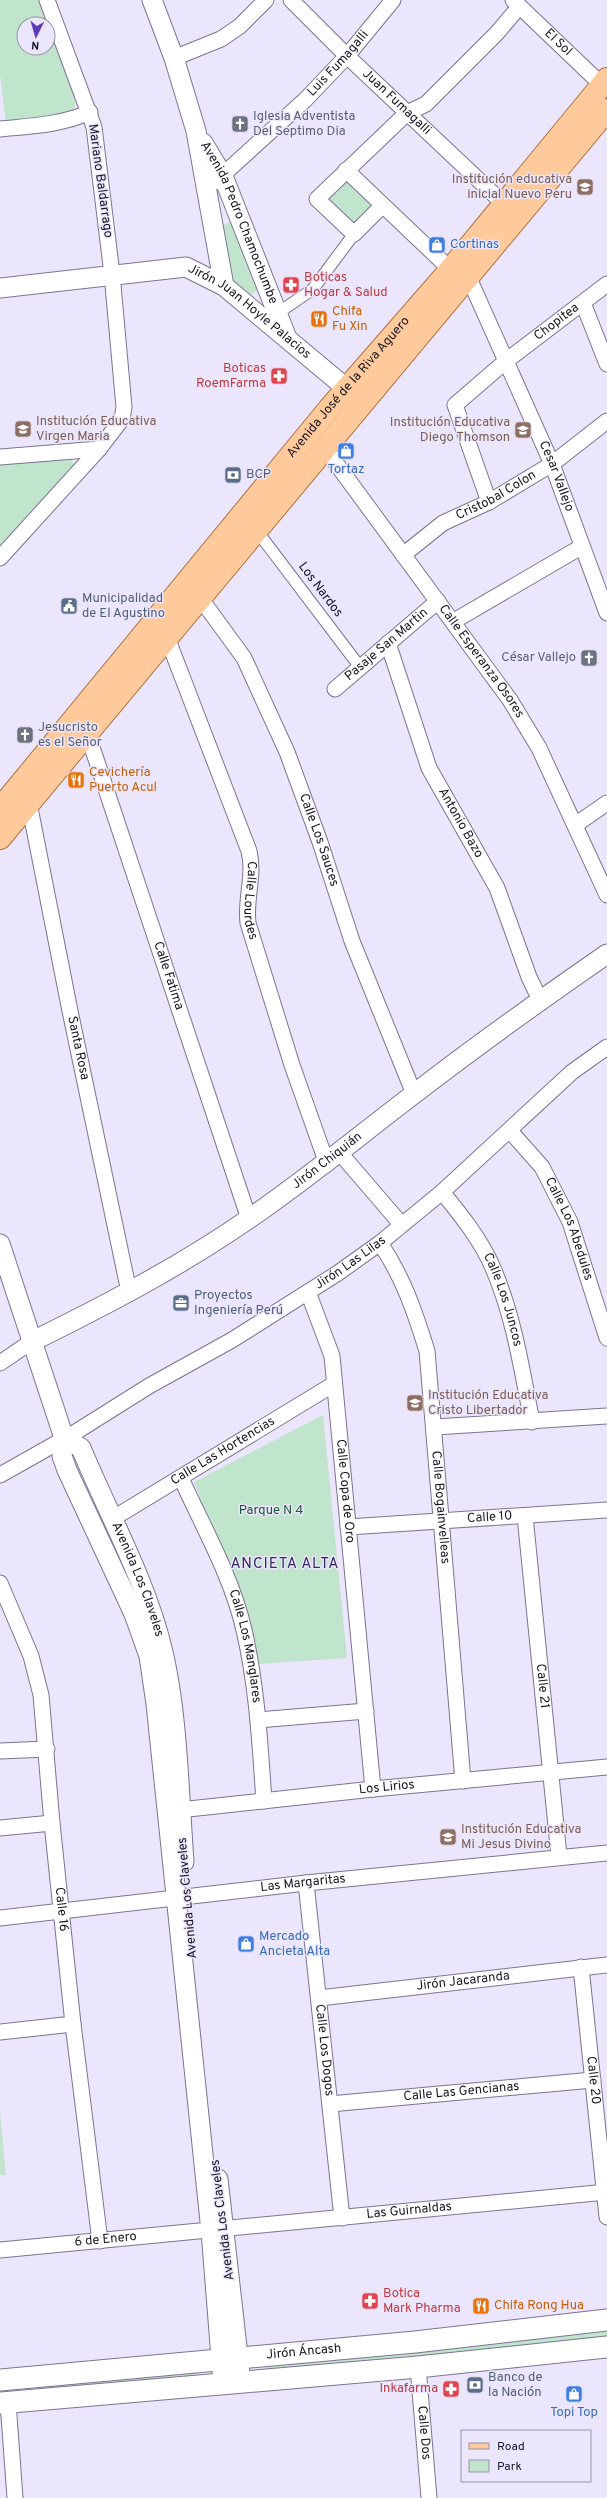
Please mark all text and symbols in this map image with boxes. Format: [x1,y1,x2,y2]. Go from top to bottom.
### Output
north arrow [16,16,56,56]
street label: El Sol [541,26,575,60]
street label: Luis Fumagalli [304,27,372,100]
text: N [31,38,40,52]
street label: Juan Fumagalli [359,66,434,139]
place label: Iglesia Adventista Del Septimo Dia [253,109,355,140]
church icon: Iglesia Adventista Del Septimo Dia [230,114,250,134]
street label: Mariano Baldarrago [84,123,116,239]
street label: Avenida Pedro Chamochumbe [196,139,281,307]
place label: Institución educativa inicial Nuevo Peru [452,172,572,203]
school or university icon: Institución educativa inicial Nuevo Peru [575,177,595,197]
shop icon: Cortinas [427,235,447,255]
place label: Cortinas [450,237,499,253]
street label: Jirón Juan Hoyle Palacios [185,261,314,363]
place label: Boticas Hogar & Salud [304,270,388,301]
pharmacy icon: Boticas Hogar & Salud [281,275,301,295]
street label: Chopitea [531,300,582,345]
place label: Chifa Fu Xin [332,304,367,335]
restaurant icon: Chifa Fu Xin [309,309,329,329]
street label: Avenida José de la Riva Aguero [284,314,414,461]
place label: Boticas RoemFarma [196,361,266,392]
pharmacy icon: Boticas RoemFarma [269,366,289,386]
place label: Institución Educativa Virgen Maria [36,414,156,445]
place label: Institución Educativa Diego Thomson [390,415,510,446]
school or university icon: Institución Educativa Virgen Maria [13,419,33,439]
school or university icon: Institución Educativa Diego Thomson [513,420,533,440]
street label: Cesar Vallejo [535,439,577,514]
shop icon: Tortaz [336,441,356,461]
place label: Tortaz [327,462,365,478]
bank icon: BCP [223,465,243,485]
place label: BCP [246,467,271,483]
street label: Cristobal Colon [453,467,539,524]
street label: Los Nardos [294,559,346,621]
place label: Municipalidad de El Agustino [82,591,165,622]
public building icon: Municipalidad de El Agustino [59,596,79,616]
street label: Calle Esperanza Osores [435,602,527,721]
street label: Pasaje San Martin [342,605,432,685]
church icon: César Vallejo [579,648,599,668]
place label: César Vallejo [501,650,576,666]
place label: Jesucristo es el Señor [38,720,102,751]
church icon: Jesucristo es el Señor [15,725,35,745]
place label: Cevichería Puerto Acul [89,765,157,796]
restaurant icon: Cevichería Puerto Acul [66,770,86,790]
street label: Antonio Bazo [434,785,486,861]
street label: Calle Los Sauces [295,792,342,889]
street label: Calle Lourdes [239,861,261,942]
street label: Calle Fatima [149,940,187,1012]
street label: Santa Rosa [63,1015,92,1082]
street label: Jirón Chiquián [289,1129,366,1193]
street label: Calle Los Abedules [541,1175,596,1283]
street label: Jirón Las Lilas [312,1233,390,1293]
street label: Calle Los Juncos [479,1250,525,1348]
place label: Proyectos Ingeniería Perú [194,1288,283,1319]
office icon: Proyectos Ingeniería Perú [171,1293,191,1313]
place label: Institución Educativa Cristo Libertador [428,1388,548,1419]
school or university icon: Institución Educativa Cristo Libertador [405,1393,425,1413]
street label: Calle Las Hortencias [168,1414,278,1489]
street label: Calle Copa de Oro [332,1438,358,1544]
street label: Calle Bogainvelleas [427,1450,453,1564]
park label: Parque N 4 [239,1503,303,1519]
street label: Calle 10 [467,1508,513,1527]
street label: Avenida Los Claveles [107,1520,167,1639]
district label: ANCIETA ALTA [230,1555,340,1574]
street label: Calle Los Manglares [224,1587,264,1704]
street label: Calle 21 [532,1663,552,1709]
street label: Los Lirios [358,1777,415,1798]
place label: Institución Educativa Mi Jesus Divino [461,1822,581,1853]
school or university icon: Institución Educativa Mi Jesus Divino [438,1827,458,1847]
street label: Avenida Los Claveles [175,1837,201,1959]
street label: Las Margaritas [260,1871,346,1896]
street label: Calle 16 [51,1886,71,1933]
place label: Mercado Ancieta Alta [259,1929,330,1960]
shop icon: Mercado Ancieta Alta [236,1934,256,1954]
street label: Jirón Jacaranda [416,1968,511,1995]
street label: Calle Los Dogos [311,2003,337,2097]
street label: Calle 20 [582,2055,603,2105]
street label: Calle Las Gencianas [403,2079,520,2105]
street label: Avenida Los Claveles [208,2159,238,2281]
street label: Las Guirnaldas [366,2199,453,2223]
street label: 6 de Enero [74,2229,137,2251]
place label: Botica Mark Pharma [383,2286,461,2317]
pharmacy icon: Botica Mark Pharma [360,2291,380,2311]
restaurant icon: Chifa Rong Hua [471,2296,491,2316]
place label: Chifa Rong Hua [494,2298,584,2314]
street label: Jirón Áncash [266,2341,342,2364]
place label: Banco de la Nación [488,2370,542,2401]
bank icon: Banco de la Nación [465,2375,485,2395]
pharmacy icon: Inkafarma [441,2379,461,2399]
place label: Inkafarma [379,2381,438,2397]
shop icon: Topi Top [564,2384,584,2404]
street label: Calle Dos [413,2405,434,2460]
place label: Topi Top [550,2405,598,2421]
legend [461,2430,591,2482]
text: Road [497,2439,525,2455]
text: Park [497,2459,522,2475]

